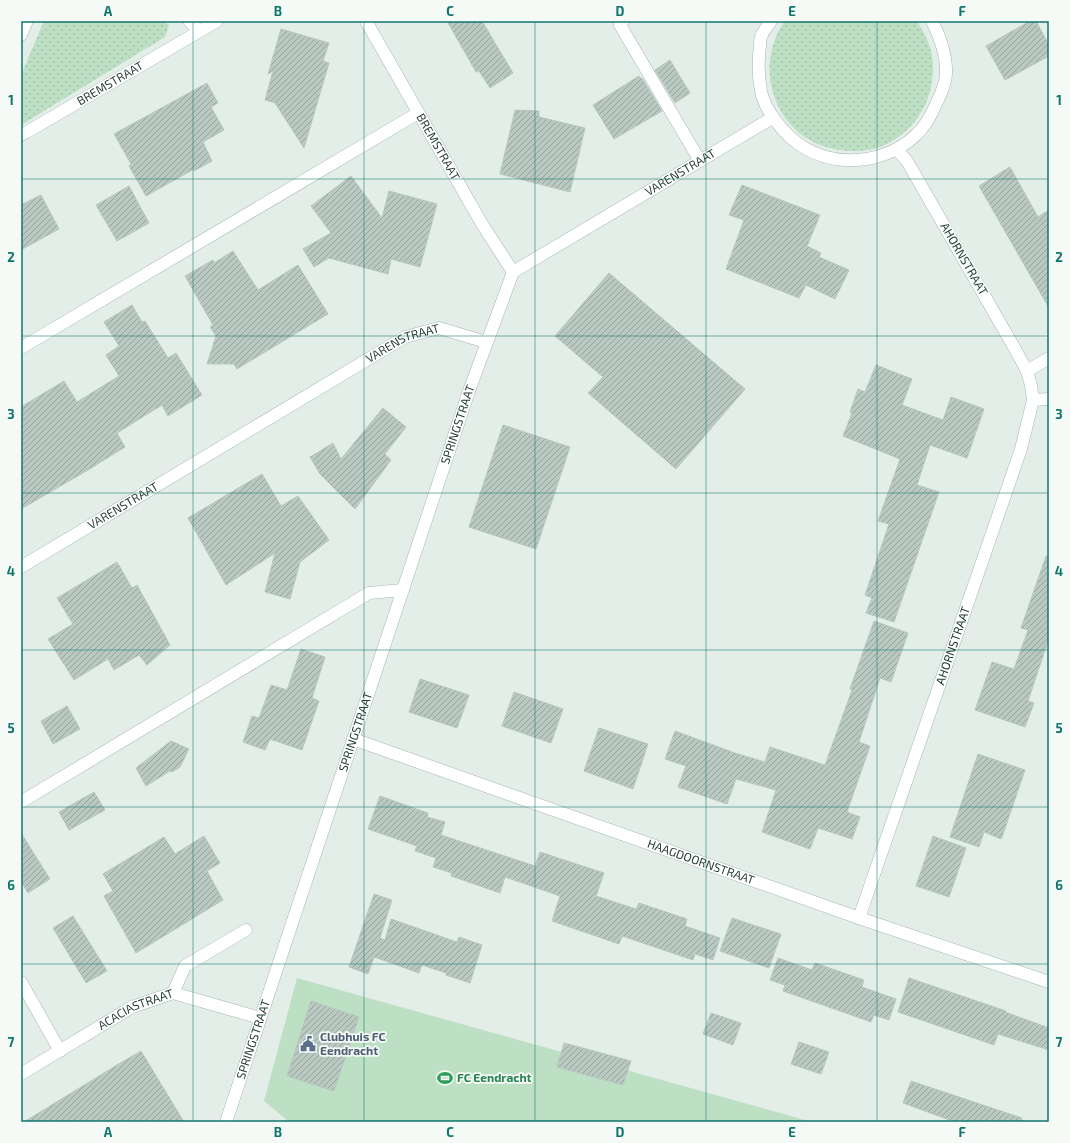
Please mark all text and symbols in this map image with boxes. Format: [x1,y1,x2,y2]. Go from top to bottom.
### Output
text: A [104,3,113,19]
text: B [274,3,282,19]
text: C [446,3,454,19]
text: D [616,3,625,19]
text: E [788,3,796,19]
text: F [958,3,966,19]
street label: BREMSTRAAT [74,58,145,107]
text: 1 [8,92,14,108]
text: 1 [1056,92,1062,108]
street label: BREMSTRAAT [414,111,463,182]
street label: VARENSTRAAT [642,145,718,198]
street label: AHORNSTRAAT [938,220,991,297]
text: 2 [7,249,15,265]
text: 2 [1055,249,1063,265]
street label: VARENSTRAAT [363,320,440,365]
street label: SPRINGSTRAAT [437,383,477,466]
text: 3 [7,406,15,422]
text: 3 [1055,406,1063,422]
street label: VARENSTRAAT [85,479,160,531]
text: 4 [7,563,15,579]
text: 4 [1055,563,1063,579]
street label: AHORNSTRAAT [932,605,972,686]
street label: SPRINGSTRAAT [335,690,374,773]
text: 5 [7,720,15,736]
text: 5 [1055,720,1063,736]
street label: HAAGDOORNSTRAAT [646,836,757,887]
text: 6 [7,877,15,893]
text: 6 [1055,877,1063,893]
street label: ACACIASTRAAT [95,985,175,1032]
street label: SPRINGSTRAAT [233,998,272,1081]
place label: Clubhuis FC Eendracht [320,1029,386,1057]
text: 7 [8,1034,15,1050]
text: 7 [1056,1034,1063,1050]
public building icon: Clubhuis FC Eendracht [299,1035,317,1053]
sports icon: FC Eendracht [436,1069,454,1087]
place label: FC Eendracht [457,1070,532,1084]
text: A [104,1124,113,1140]
text: B [274,1124,282,1140]
text: C [446,1124,454,1140]
text: D [616,1124,625,1140]
text: E [788,1124,796,1140]
text: F [958,1124,966,1140]

